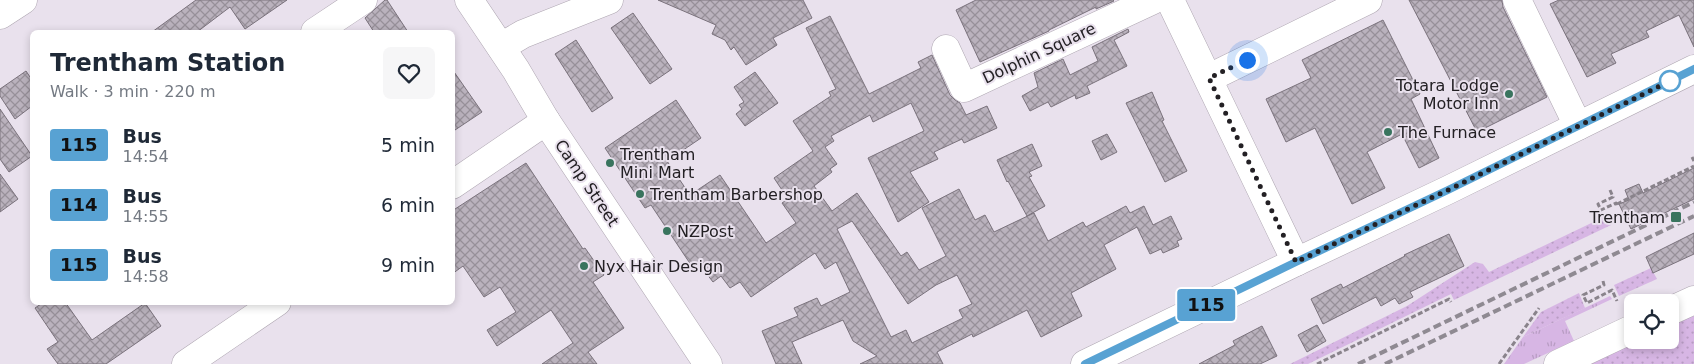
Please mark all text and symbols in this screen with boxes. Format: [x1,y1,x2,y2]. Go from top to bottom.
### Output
street label: Dolphin Square [979,18,1099,88]
button: heart [383,47,435,99]
your location [1235,48,1260,73]
text: Trentham Station [50,49,285,77]
unlabelled marker [1659,70,1681,92]
place label: Totara Lodge Motor Inn [1395,76,1499,113]
text: Walk · 3 min · 220 m [50,82,215,101]
marker: Totara Lodge Motor Inn [1503,88,1515,100]
place label: The Furnace [1397,123,1496,142]
text: Bus [123,125,162,147]
marker: The Furnace [1382,126,1394,138]
text: 115 [60,134,98,155]
text: 5 min [381,134,435,156]
street label: Camp Street [551,136,623,230]
place label: Trentham Mini Mart [619,145,695,182]
text: 14:54 [123,147,169,166]
marker: Trentham Mini Mart [604,157,616,169]
text: Bus [123,185,162,207]
place label: Trentham Barbershop [649,185,823,204]
marker: Trentham Barbershop [634,188,646,200]
text: 114 [60,194,98,215]
text: 6 min [381,194,435,216]
text: 14:55 [123,207,169,226]
place label: Trentham [1589,208,1665,227]
marker: Trentham [1669,210,1683,224]
place label: NZPost [677,222,733,241]
marker: NZPost [661,225,673,237]
text: Bus [123,245,162,267]
text: 115 [60,254,98,275]
text: 9 min [381,254,435,276]
place label: Nyx Hair Design [594,257,723,276]
marker: Nyx Hair Design [578,260,590,272]
text: 14:58 [123,267,169,286]
line badge: 115 [1177,289,1235,321]
text: 115 [1187,294,1225,315]
map controls [1624,294,1679,349]
button: locate [1624,294,1679,349]

